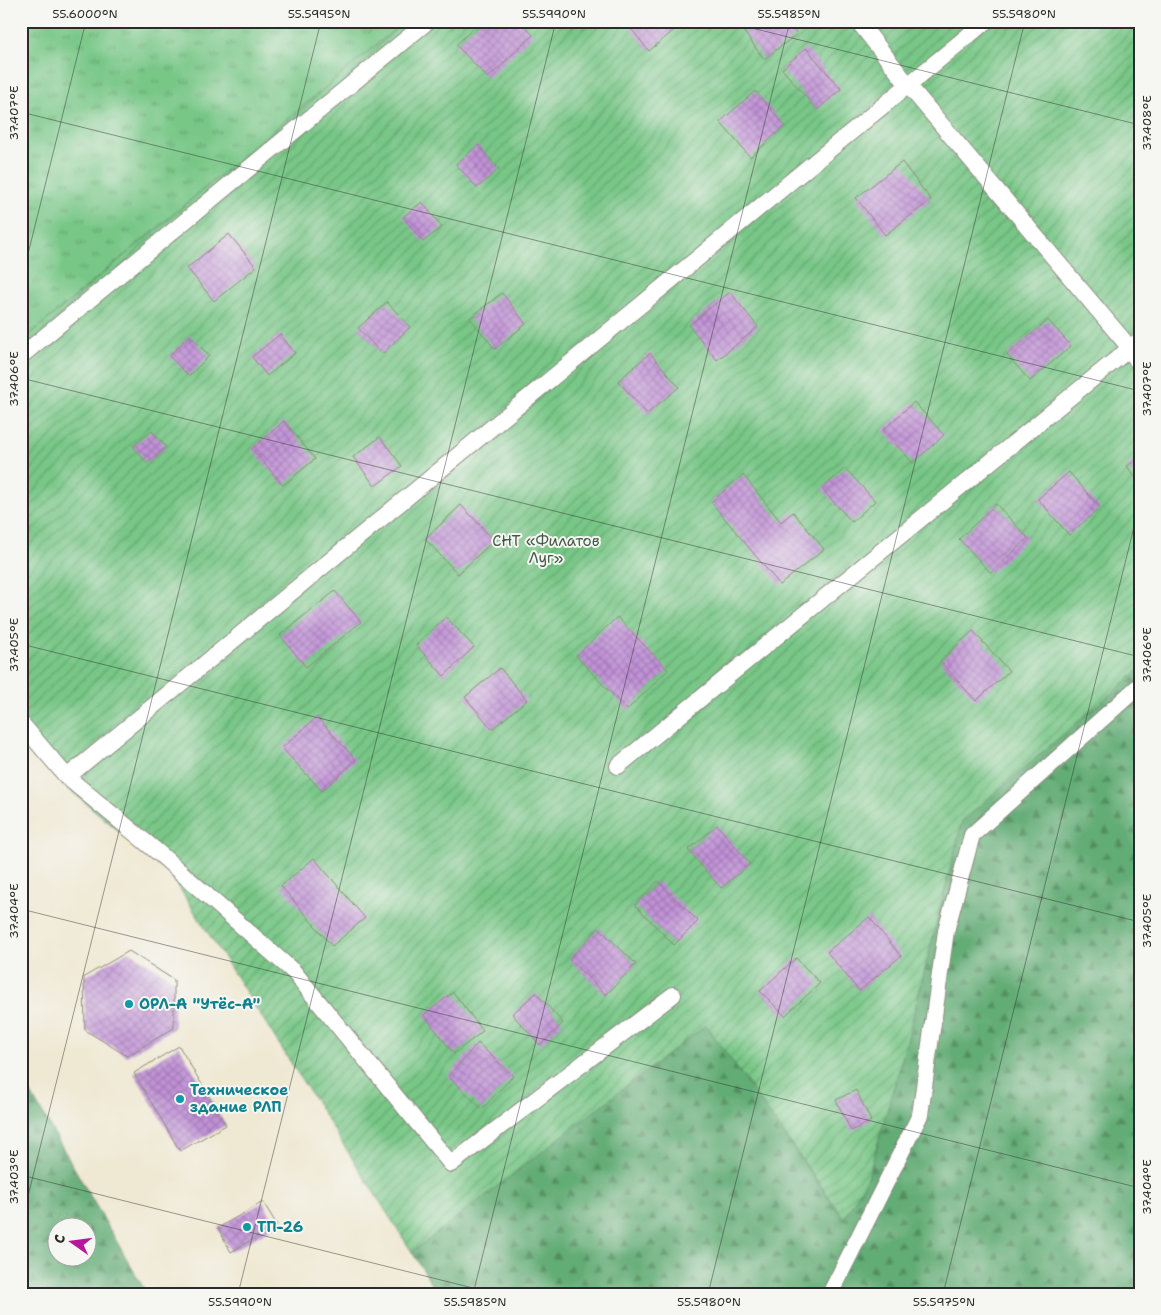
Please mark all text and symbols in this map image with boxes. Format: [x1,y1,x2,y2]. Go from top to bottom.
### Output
text: 55.6000°N [52,6,118,22]
text: 55.5995°N [288,6,350,22]
text: 55.5990°N [522,6,586,22]
text: 55.5985°N [758,6,820,22]
text: 55.5980°N [992,6,1056,22]
text: 37.407°E [6,86,22,140]
text: 37.408°E [1139,95,1155,151]
text: 37.406°E [6,351,22,407]
text: 37.407°E [1139,362,1155,416]
park label: СНТ «Филатов Луг» [492,531,600,568]
text: 37.405°E [6,618,22,672]
text: 37.406°E [1139,627,1155,683]
text: 37.404°E [6,883,22,939]
text: 37.405°E [1139,894,1155,948]
place label: ОРЛ-А "Утёс-А" [139,994,260,1014]
marker: ОРЛ-А "Утёс-А" [123,998,135,1010]
place label: Техническое здание РЛП [190,1080,288,1117]
marker: Техническое здание РЛП [174,1093,186,1105]
text: 37.403°E [6,1149,22,1205]
text: 37.404°E [1139,1159,1155,1215]
place label: ТП-26 [257,1217,303,1237]
north arrow [48,1218,98,1268]
marker: ТП-26 [241,1221,253,1233]
text: С [50,1233,69,1245]
text: 55.5990°N [208,1294,272,1310]
text: 55.5985°N [444,1294,506,1310]
text: 55.5980°N [677,1294,741,1310]
text: 55.5975°N [913,1294,975,1310]

